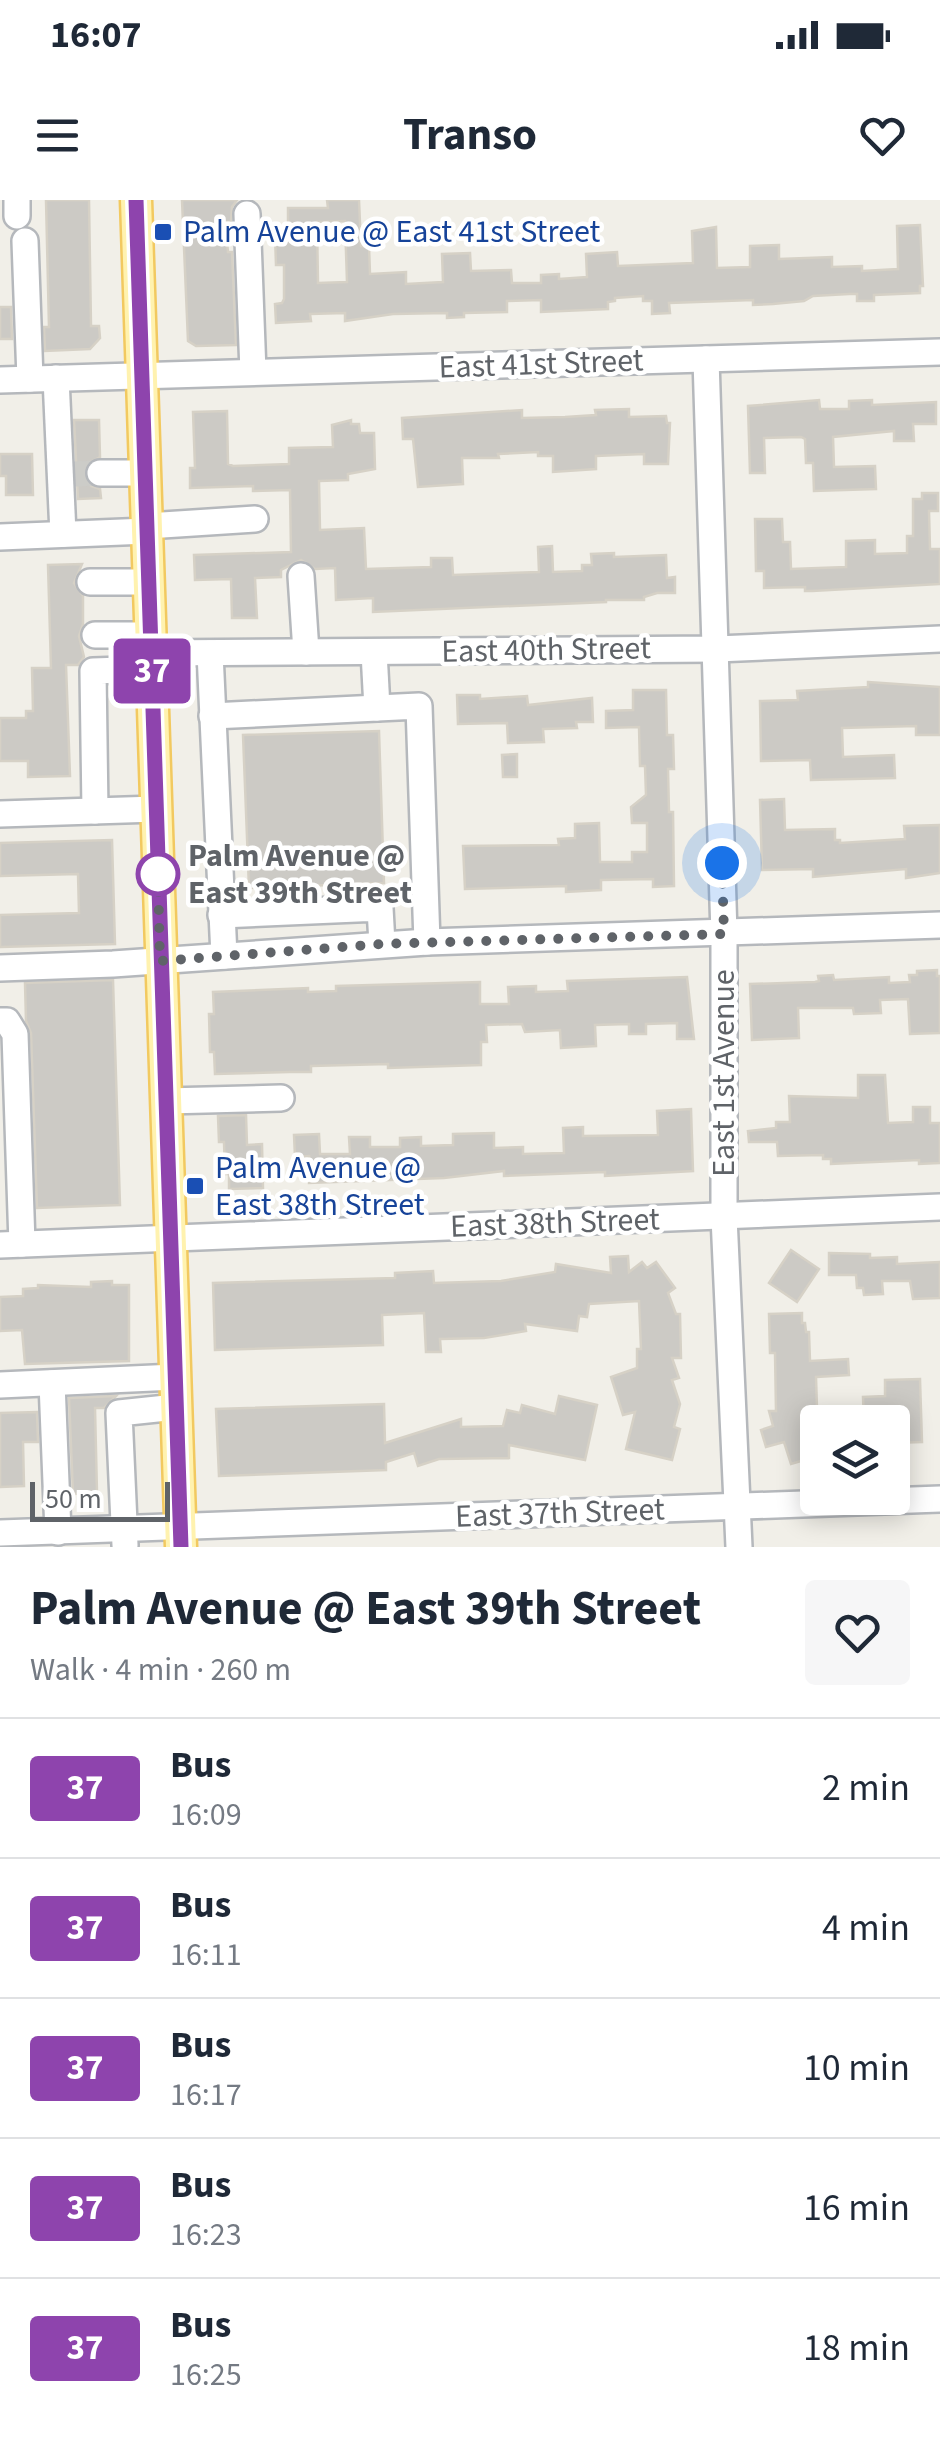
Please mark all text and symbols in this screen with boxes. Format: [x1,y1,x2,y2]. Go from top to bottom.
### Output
text: 16:07 [50,8,142,62]
text: Transo [403,103,537,167]
icon: menu [30,108,85,163]
icon: heart [855,108,910,163]
place label: Palm Avenue @ East 41st Street [183,209,601,255]
marker: Palm Avenue @ East 41st Street [152,221,174,243]
street label: East 41st Street [438,337,644,391]
street label: East 40th Street [441,625,651,675]
line badge: 37 [107,638,197,704]
text: 37 [134,646,170,696]
place label: Palm Avenue @ East 39th Street [188,833,412,916]
your location [697,838,747,888]
marker: Palm Avenue @ East 39th Street [137,853,179,895]
street label: East 1st Avenue [701,969,747,1177]
place label: Palm Avenue @ East 38th Street [215,1145,425,1228]
marker: Palm Avenue @ East 38th Street [184,1175,206,1197]
street label: East 38th Street [449,1196,661,1250]
map controls [800,1405,910,1515]
button: layers [800,1405,910,1515]
scale bar [30,1477,170,1522]
text: 50 m [45,1479,102,1519]
street label: East 37th Street [454,1486,666,1540]
text: Palm Avenue @ East 39th Street [30,1575,701,1643]
button: heart [805,1580,910,1685]
text: Walk · 4 min · 260 m [30,1647,291,1693]
text: Bus [170,1738,231,1792]
text: 2 min [822,1761,910,1815]
text: 37 [67,1763,103,1813]
text: 16:09 [170,1792,242,1838]
text: Bus [170,1878,231,1932]
text: 4 min [822,1901,910,1955]
text: 37 [67,1903,103,1953]
text: 16:11 [170,1932,242,1978]
text: Bus [170,2018,231,2072]
text: 10 min [803,2041,910,2095]
text: 37 [67,2043,103,2093]
text: 16:17 [170,2072,242,2118]
text: Bus [170,2158,231,2212]
text: 16 min [803,2181,910,2235]
text: 37 [67,2183,103,2233]
text: 16:23 [170,2212,242,2258]
text: Bus [170,2298,231,2352]
text: 18 min [803,2321,910,2375]
text: 37 [67,2323,103,2373]
text: 16:25 [170,2352,242,2398]

